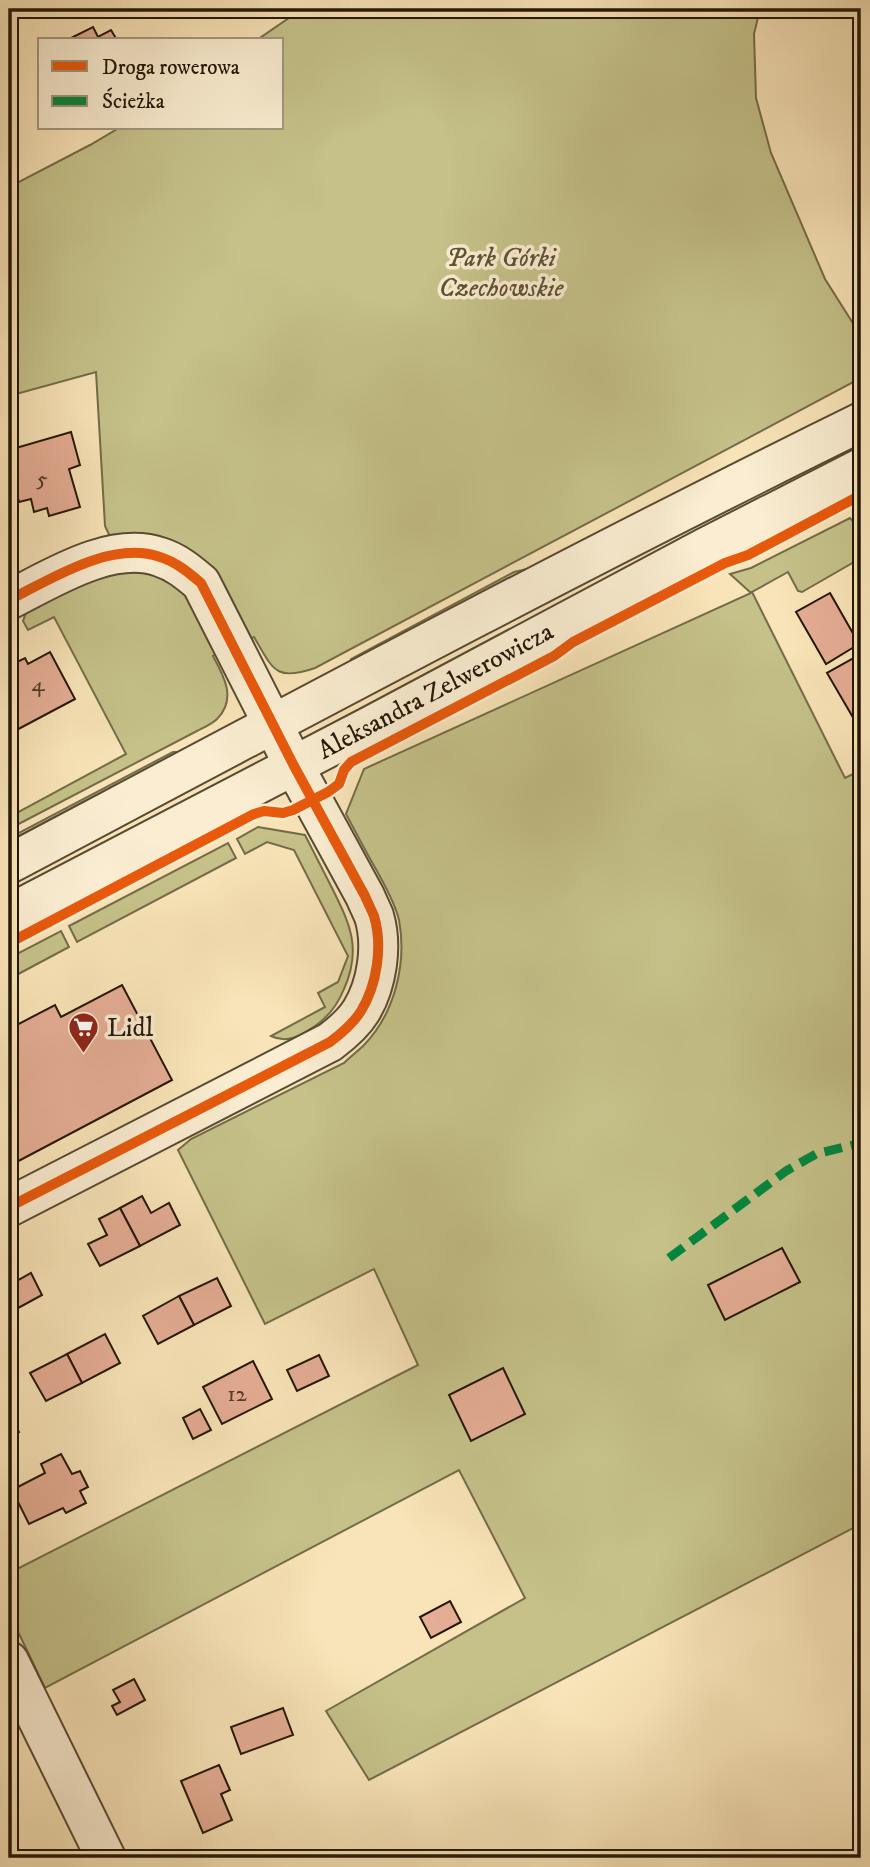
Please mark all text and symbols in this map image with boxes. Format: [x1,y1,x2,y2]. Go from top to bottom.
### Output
legend [38,38,284,130]
text: Droga rowerowa [102,55,240,81]
text: Ścieżka [102,87,165,115]
park label: Park Górki Czechowskie [439,242,564,305]
house number: 5 [36,465,48,494]
street label: Aleksandra Zelwerowicza [312,615,559,767]
house number: 4 [31,670,45,699]
supermarket icon: Lidl [67,1010,101,1054]
place label: Lidl [107,1012,153,1045]
house number: 12 [227,1380,248,1409]

